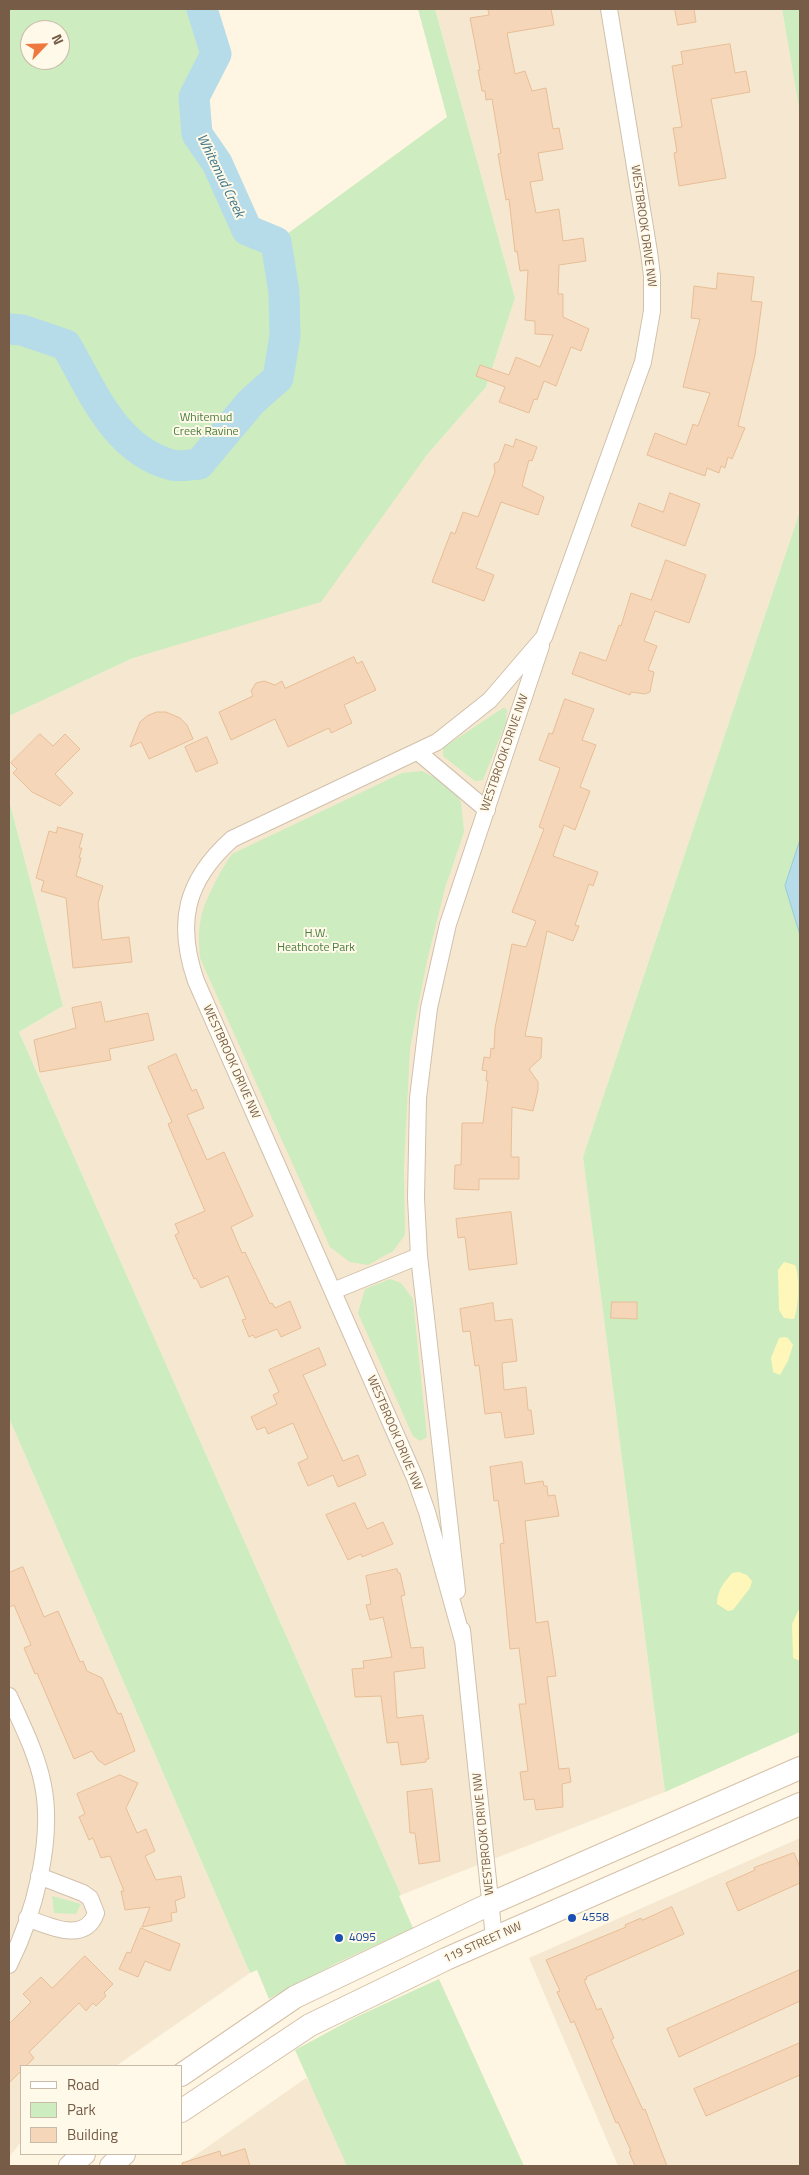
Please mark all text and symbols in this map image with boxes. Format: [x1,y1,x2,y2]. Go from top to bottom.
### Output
north arrow [20,20,70,70]
text: N [47,30,70,48]
water label: Whitemud Creek [193,132,247,220]
street label: WESTBROOK DRIVE NW [627,164,659,288]
park label: Whitemud Creek Ravine [173,411,239,439]
street label: WESTBROOK DRIVE NW [478,692,532,814]
park label: H.W. Heathcote Park [277,927,355,955]
street label: WESTBROOK DRIVE NW [199,1003,263,1121]
street label: WESTBROOK DRIVE NW [363,1373,425,1493]
street label: WESTBROOK DRIVE NW [470,1772,498,1896]
place label: 4558 [582,1911,609,1925]
marker: 4558 [566,1912,578,1924]
street label: 119 STREET NW [442,1919,524,1967]
place label: 4095 [349,1931,376,1945]
marker: 4095 [333,1932,345,1944]
legend [20,2065,182,2155]
text: Road [67,2073,99,2096]
text: Park [67,2098,96,2121]
text: Building [67,2123,118,2146]

